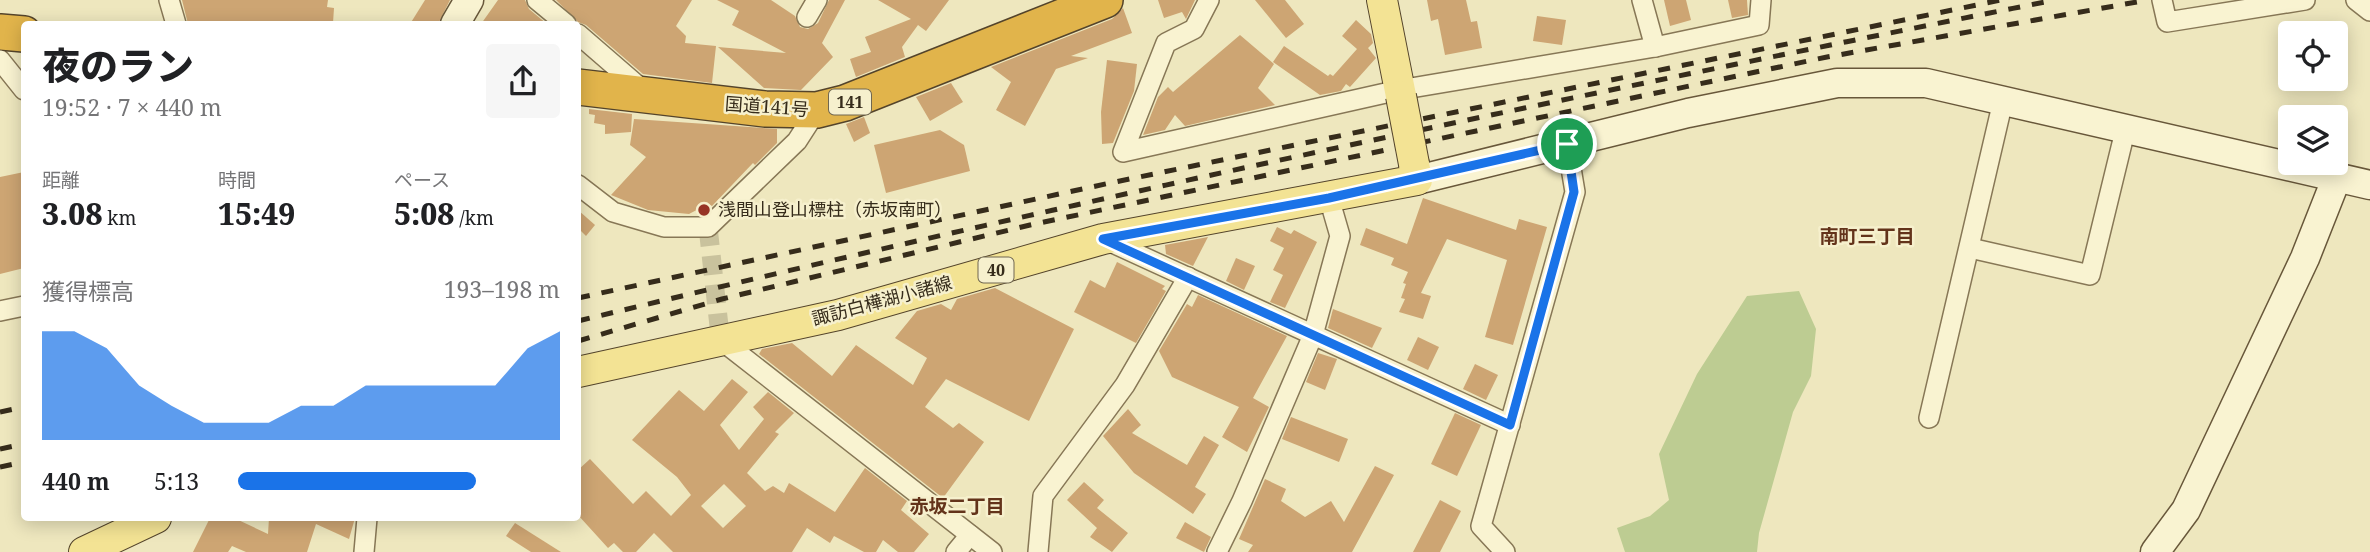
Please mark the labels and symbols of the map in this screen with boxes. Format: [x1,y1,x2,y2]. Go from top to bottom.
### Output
road number: 141 [829,90,871,114]
street label: 国道141号 [724,91,810,121]
pin [1537,114,1597,174]
place label: 浅間山登山標柱（赤坂南町） [718,197,952,221]
marker: 浅間山登山標柱（赤坂南町） [696,202,712,218]
district label: 南町三丁目 [1819,223,1915,249]
road number: 40 [978,258,1014,282]
street label: 諏訪白樺湖小諸線 [809,270,954,330]
district label: 赤坂二丁目 [909,493,1005,519]

